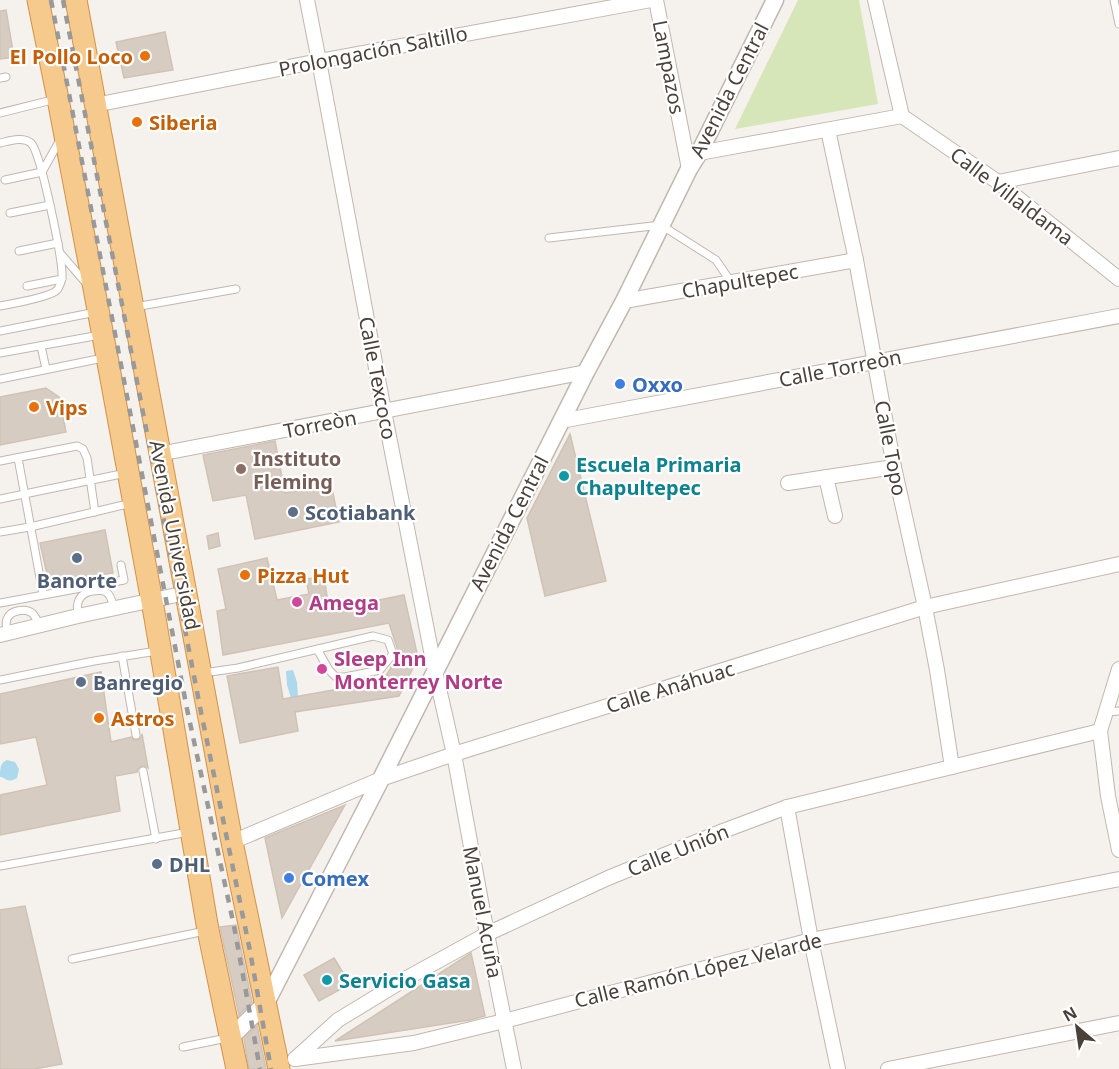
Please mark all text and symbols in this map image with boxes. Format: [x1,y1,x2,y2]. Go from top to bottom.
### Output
street label: Lampazos [647,18,691,116]
street label: Avenida Central [683,18,775,162]
street label: Prolongación Saltillo [276,19,470,83]
place label: El Pollo Loco [10,43,133,70]
marker: El Pollo Loco [138,49,152,63]
place label: Siberia [149,109,217,136]
marker: Siberia [130,115,144,129]
street label: Calle Villaldama [945,141,1079,251]
street label: Chapultepec [680,257,800,305]
street label: Calle Texcoco [353,314,403,442]
street label: Calle Torreòn [776,343,904,393]
place label: Oxxo [632,371,683,398]
marker: Oxxo [613,377,627,391]
place label: Vips [46,394,88,421]
street label: Calle Topo [869,398,913,498]
marker: Vips [27,400,41,414]
street label: Torreòn [281,404,359,444]
street label: Avenida Universidad [143,438,207,632]
place label: Instituto Fleming [253,445,341,495]
street label: Avenida Central [463,451,555,595]
place label: Escuela Primaria Chapultepec [576,451,741,501]
marker: Instituto Fleming [234,462,248,476]
marker: Escuela Primaria Chapultepec [557,469,571,483]
place label: Scotiabank [305,499,416,526]
marker: Scotiabank [286,505,300,519]
marker: Banorte [70,551,84,565]
place label: Pizza Hut [257,562,350,589]
place label: Banorte [37,567,117,594]
marker: Pizza Hut [238,568,252,582]
place label: Amega [309,589,379,616]
marker: Amega [290,595,304,609]
place label: Sleep Inn Monterrey Norte [334,645,503,695]
street label: Calle Anáhuac [603,655,737,719]
marker: Sleep Inn Monterrey Norte [315,662,329,676]
place label: Banregio [93,669,183,696]
marker: Banregio [74,675,88,689]
place label: Astros [111,705,175,732]
marker: Astros [92,711,106,725]
street label: Calle Unión [623,817,733,883]
street label: Manuel Acuña [457,844,509,980]
place label: DHL [169,851,210,878]
marker: DHL [150,857,164,871]
place label: Comex [301,865,369,892]
marker: Comex [282,871,296,885]
street label: Calle Ramón López Velarde [572,926,824,1014]
place label: Servicio Gasa [339,967,471,994]
marker: Servicio Gasa [320,973,334,987]
north arrow [1047,997,1107,1057]
text: N [1059,1001,1081,1027]

